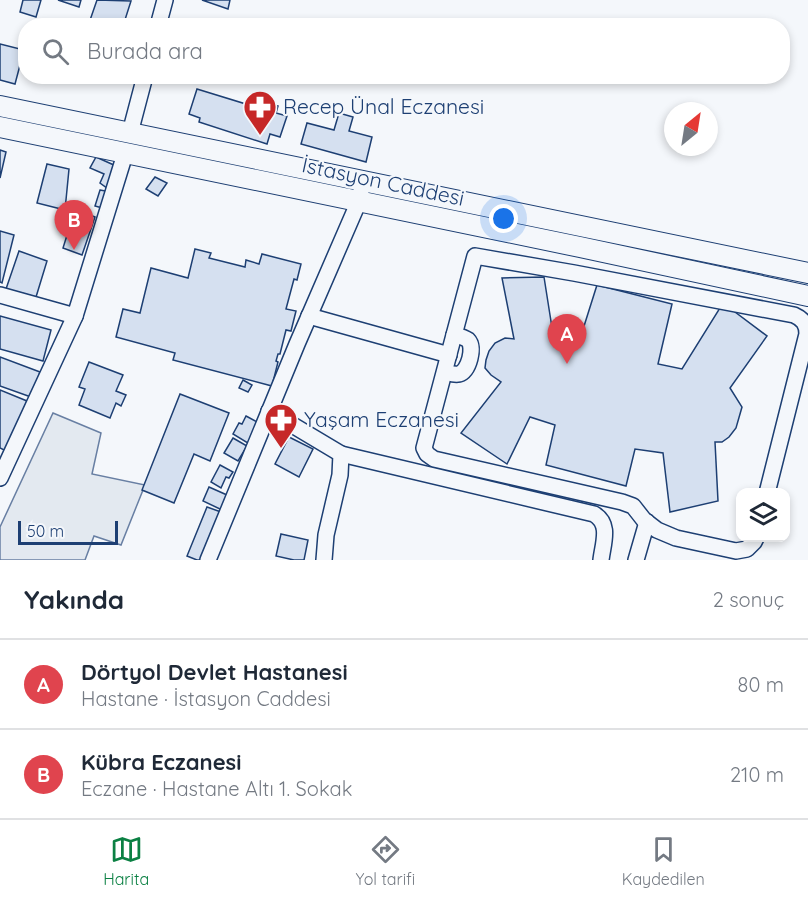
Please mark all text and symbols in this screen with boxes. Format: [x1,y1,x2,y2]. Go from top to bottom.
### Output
search box [18,18,790,84]
icon: search [39,35,72,68]
text: Burada ara [87,37,203,65]
pharmacy icon: Recep Ünal Eczanesi [242,89,278,136]
place label: Recep Ünal Eczanesi [283,93,484,119]
north arrow [664,102,718,156]
street label: İstasyon Caddesi [300,151,467,211]
pin: B [54,200,94,250]
your location [489,204,518,233]
pin: A [548,314,586,364]
pharmacy icon: Yaşam Eczanesi [263,402,299,449]
place label: Yaşam Eczanesi [304,406,459,432]
map controls [736,488,790,542]
button: layers [736,488,790,542]
scale bar [18,518,118,546]
text: 50 m [27,521,64,541]
text: Yakında [24,583,124,616]
text: 2 sonuç [713,587,784,612]
text: Dörtyol Devlet Hastanesi [81,658,348,686]
text: A [37,672,50,697]
text: 80 m [738,672,784,697]
text: Hastane · İstasyon Caddesi [81,686,331,711]
text: Kübra Eczanesi [81,748,241,776]
text: B [37,762,50,787]
text: 210 m [730,762,784,787]
text: Eczane · Hastane Altı 1. Sokak [81,776,352,801]
tab: Harita [103,833,149,889]
tab: Yol tarifi [355,833,415,889]
tab: Kaydedilen [622,833,705,889]

